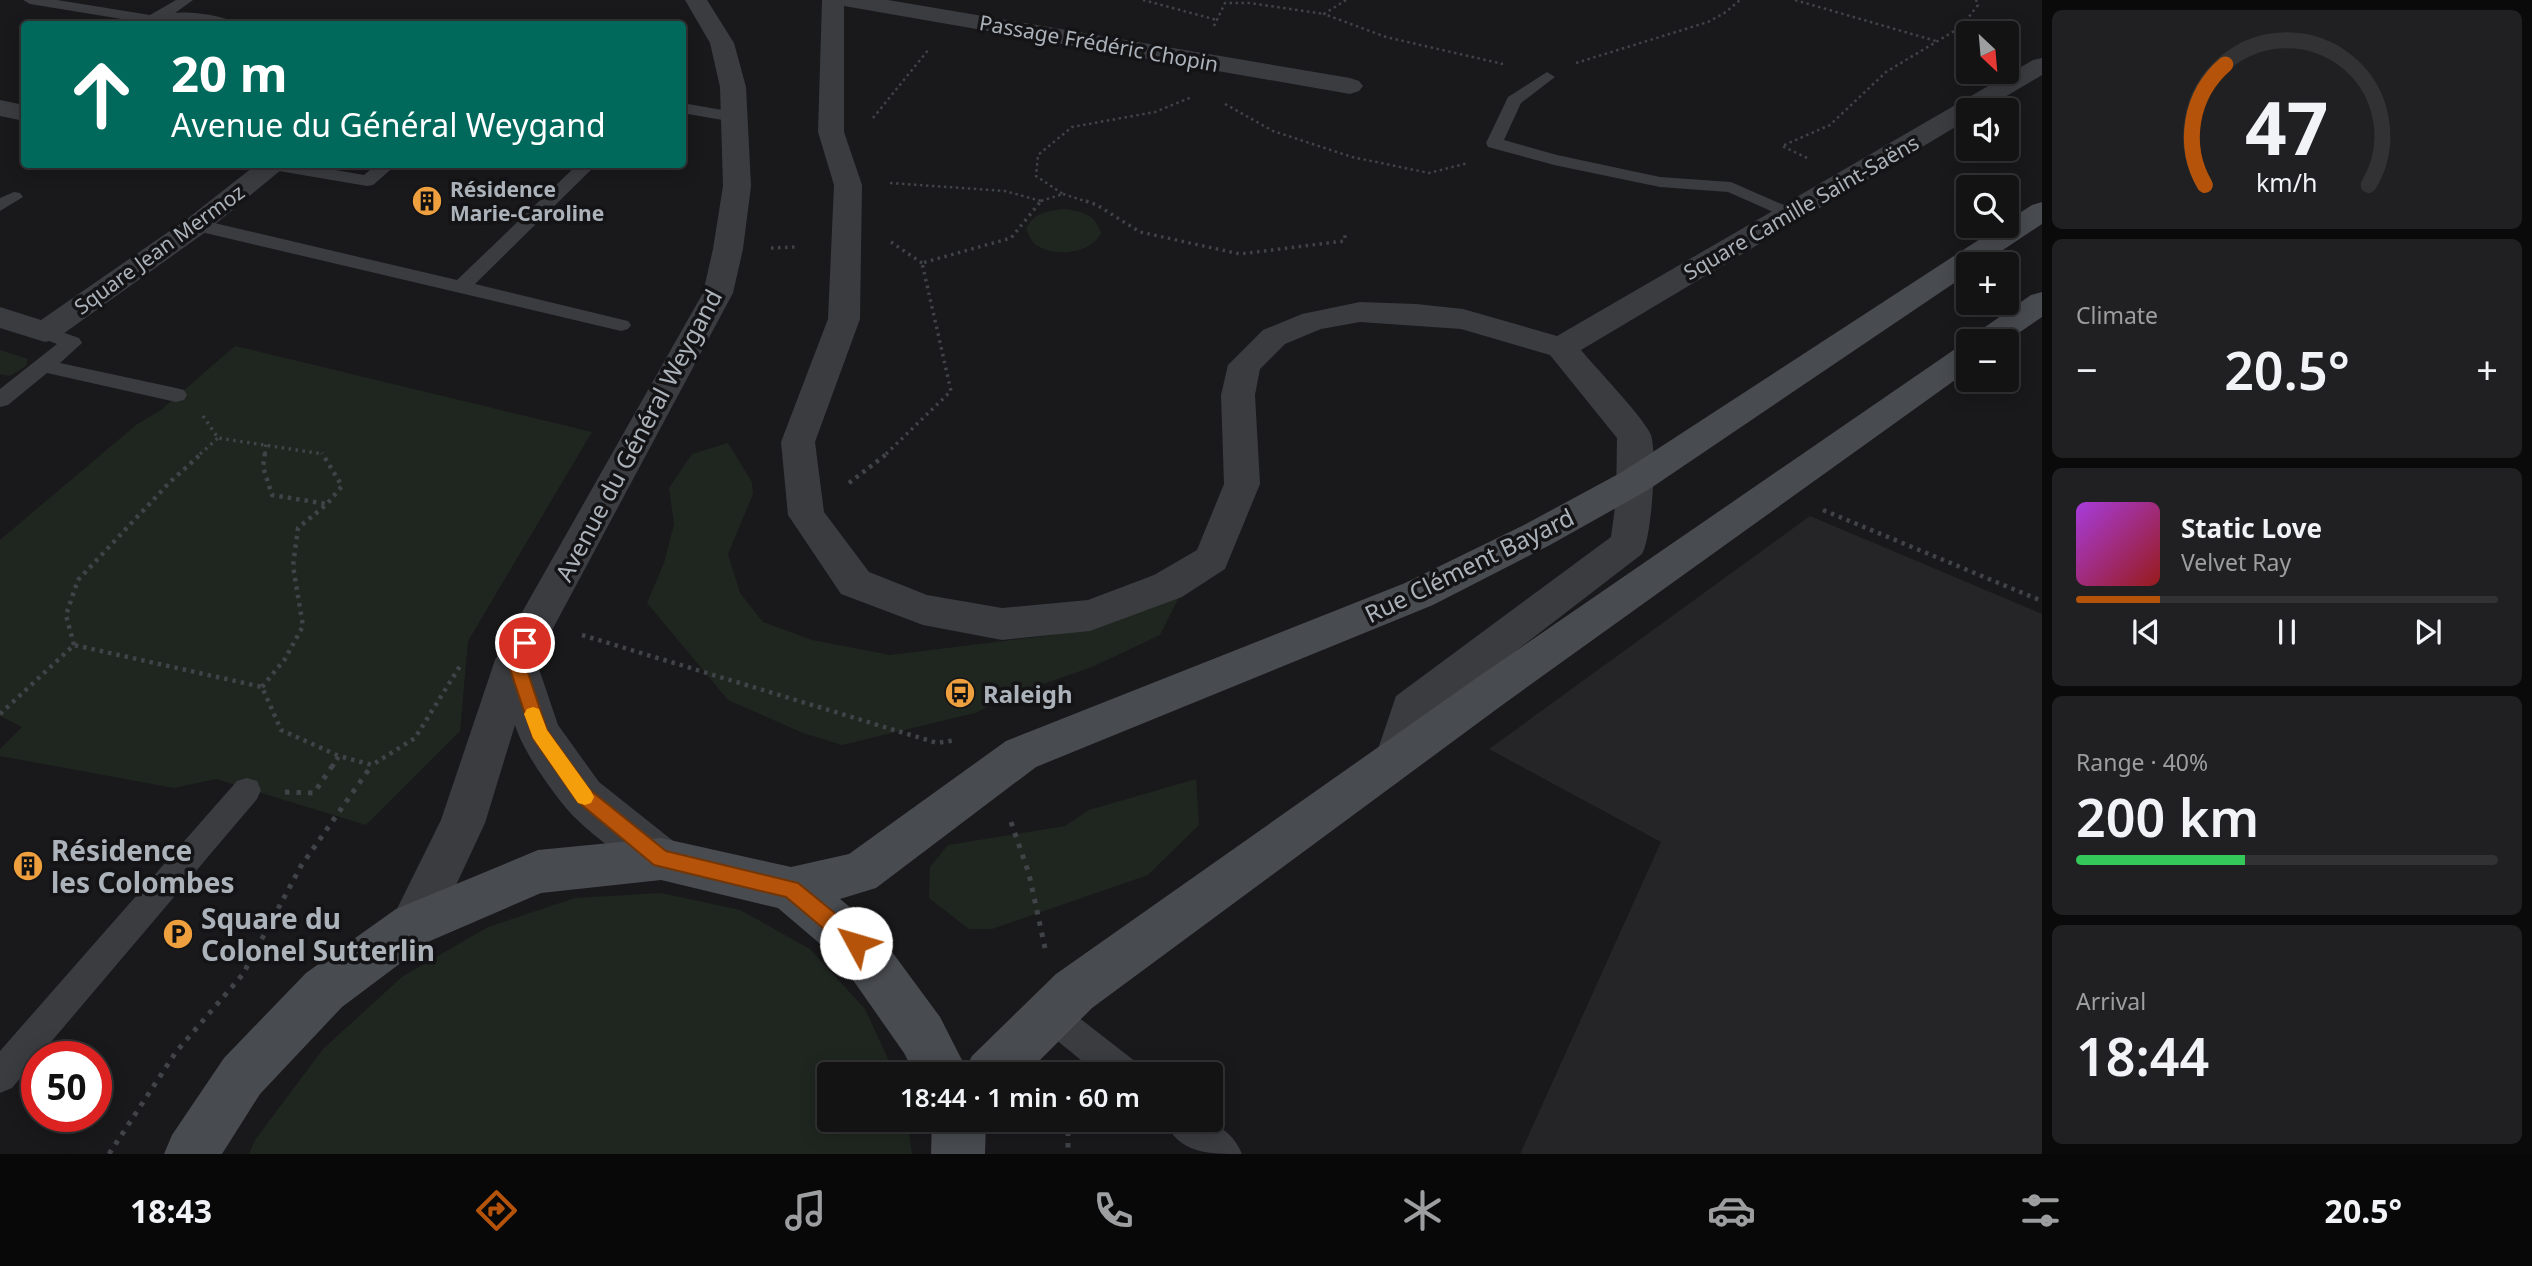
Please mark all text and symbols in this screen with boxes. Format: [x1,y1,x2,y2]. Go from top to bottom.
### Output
street label: Passage Frédéric Chopin [977,8,1221,78]
north arrow [1956,21,2020,84]
map controls [1956,21,2019,392]
text: 20 m [171,40,288,106]
icon: ahead [56,49,147,140]
text: 47 [2245,78,2329,177]
button: sound [1956,98,2019,161]
text: Avenue du Général Weygand [171,103,606,146]
street label: Square Camille Saint-Saëns [1678,128,1924,286]
text: km/h [2256,165,2318,199]
place label: Résidence Marie-Caroline [450,175,604,227]
button: search [1956,175,2019,238]
street label: Square Jean Mermoz [68,178,250,320]
building icon: Résidence Marie-Caroline [410,184,444,218]
button: + [1956,252,2019,315]
street label: Avenue du Général Weygand [547,283,729,587]
text: Climate [2076,299,2158,331]
button: − [1956,329,2019,392]
text: 20.5° [2224,334,2350,405]
text: − [2076,343,2098,395]
text: + [2476,343,2498,395]
street label: Rue Clément Bayard [1359,500,1579,630]
text: Static Love [2181,510,2322,546]
text: Velvet Ray [2181,546,2291,578]
pin [495,613,555,673]
icon: previous [2127,613,2165,651]
icon: pause [2268,613,2306,651]
icon: next [2409,613,2447,651]
icon: arrive [506,624,544,662]
bus stop icon: Raleigh [943,676,977,710]
place label: Raleigh [983,677,1073,710]
text: Range · 40% [2076,746,2208,778]
text: 200 km [2076,781,2259,852]
place label: Résidence les Colombes [51,831,235,901]
building icon: Résidence les Colombes [11,849,45,883]
place label: Square du Colonel Sutterlin [201,899,435,969]
position arrow [819,906,893,980]
parking icon: Square du Colonel Sutterlin [161,917,195,951]
text: Arrival [2076,985,2146,1017]
text: 18:44 [2076,1020,2209,1091]
speed limit sign: 50 [21,1041,112,1132]
text: 18:44 · 1 min · 60 m [900,1079,1140,1115]
icon: directions [472,1186,521,1235]
icon: music [781,1186,830,1235]
icon: phone [1089,1186,1138,1235]
icon: climate [1398,1186,1447,1235]
icon: car [1707,1186,1756,1235]
icon: filters [2016,1186,2065,1235]
text: 18:43 [130,1189,212,1232]
text: 20.5° [2325,1189,2402,1232]

